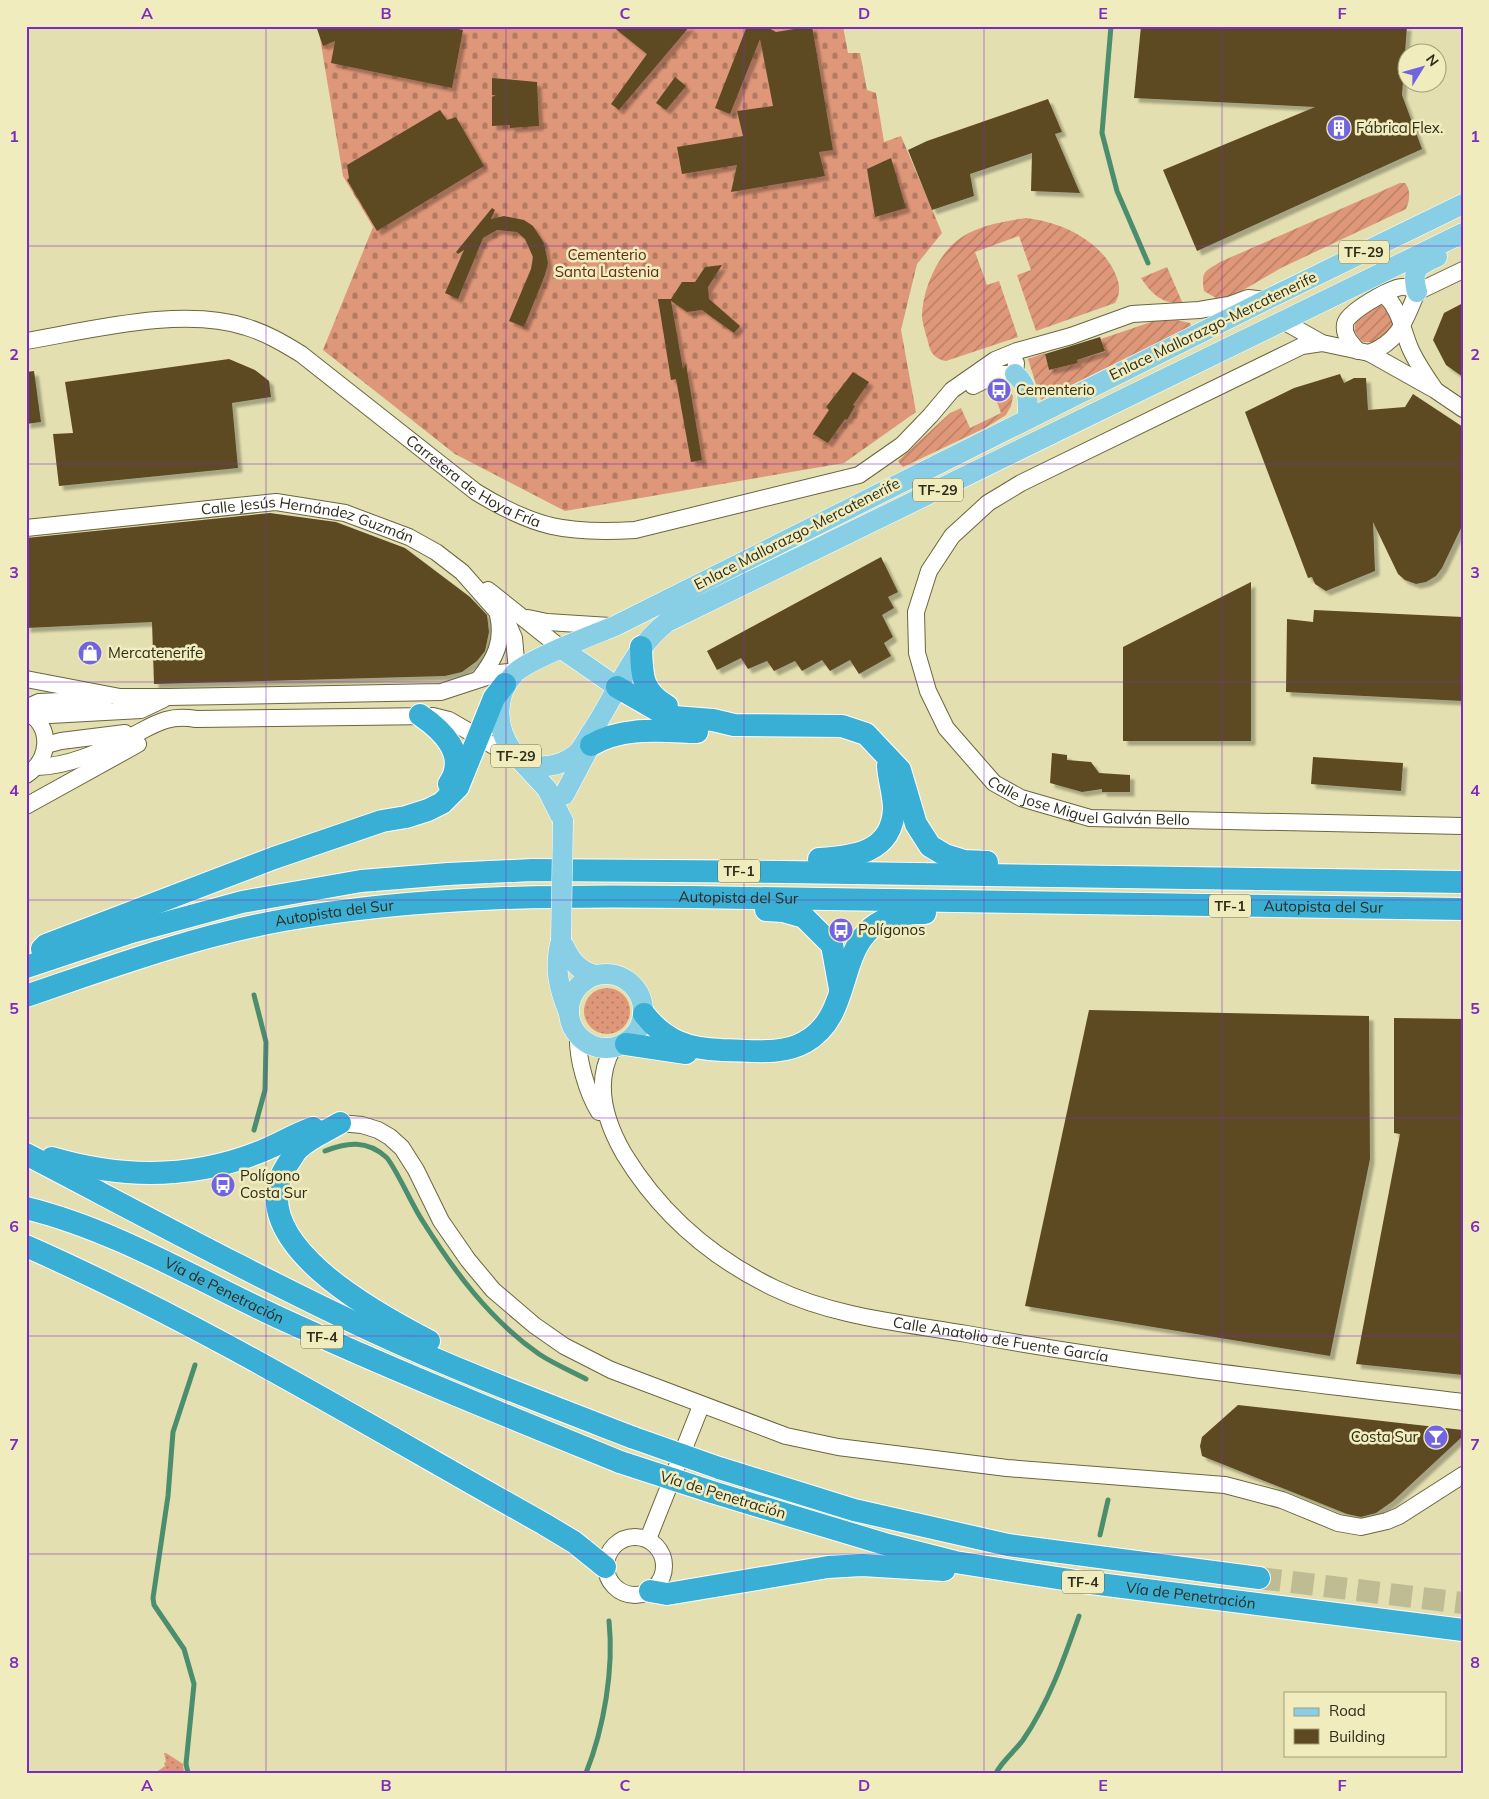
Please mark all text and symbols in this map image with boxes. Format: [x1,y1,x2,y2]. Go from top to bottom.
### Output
text: A [141,3,153,23]
text: B [380,3,392,23]
text: C [620,3,631,23]
text: D [858,3,870,23]
text: E [1098,3,1108,23]
text: F [1337,3,1347,23]
north arrow [1396,42,1446,92]
text: N [1422,51,1443,70]
building icon: Fábrica Flex. [1326,115,1352,141]
place label: Fábrica Flex. [1356,118,1443,137]
text: 1 [9,126,19,146]
text: 1 [1470,126,1480,146]
road number: TF-29 [1339,240,1389,264]
park label: Cementerio Santa Lastenia [555,245,659,281]
street label: Enlace Mallorazgo-Mercatenerife [1106,267,1320,384]
text: 2 [9,344,19,364]
text: 2 [1470,344,1480,364]
bus stop icon: Cementerio [986,377,1012,403]
place label: Cementerio [1016,380,1095,399]
street label: Carretera de Hoya Fría [402,430,543,531]
street label: Enlace Mallorazgo-Mercatenerife [691,473,903,594]
road number: TF-29 [913,478,963,502]
street label: Calle Jesús Hernández Guzmán [200,492,417,547]
text: 3 [9,562,19,582]
text: 3 [1470,562,1480,582]
shop icon: Mercatenerife [77,640,103,666]
place label: Mercatenerife [108,643,203,662]
road number: TF-29 [491,744,541,768]
street label: Calle Jose Miguel Galván Bello [983,772,1190,829]
text: 4 [9,780,19,800]
text: 4 [1470,780,1480,800]
road number: TF-1 [718,859,760,882]
street label: Autopista del Sur [678,887,799,908]
road number: TF-1 [1209,894,1251,918]
street label: Autopista del Sur [273,895,395,931]
street label: Autopista del Sur [1263,896,1384,917]
bus stop icon: Polígonos [828,917,854,943]
place label: Polígonos [858,920,926,939]
text: 5 [9,998,19,1018]
text: 5 [1470,998,1480,1018]
place label: Polígono Costa Sur [240,1166,308,1202]
bus stop icon: Polígono Costa Sur [210,1172,236,1198]
text: 6 [9,1216,19,1236]
text: 6 [1470,1216,1480,1236]
street label: Vía de Penetración [161,1253,287,1328]
street label: Calle Anatolio de Fuente García [892,1312,1110,1366]
road number: TF-4 [301,1325,343,1348]
bar icon: Costa Sur [1423,1424,1449,1450]
place label: Costa Sur [1351,1427,1419,1446]
text: 7 [9,1434,19,1454]
text: 7 [1470,1434,1480,1454]
street label: Vía de Penetración [658,1466,788,1523]
road number: TF-4 [1062,1570,1104,1594]
street label: Vía de Penetración [1125,1577,1257,1613]
text: 8 [9,1652,19,1672]
text: 8 [1470,1652,1480,1672]
legend [1284,1692,1446,1756]
text: Road [1329,1701,1366,1720]
text: Building [1329,1727,1385,1746]
text: A [141,1775,153,1795]
text: B [380,1775,392,1795]
text: C [620,1775,631,1795]
text: D [858,1775,870,1795]
text: E [1098,1775,1108,1795]
text: F [1337,1775,1347,1795]

